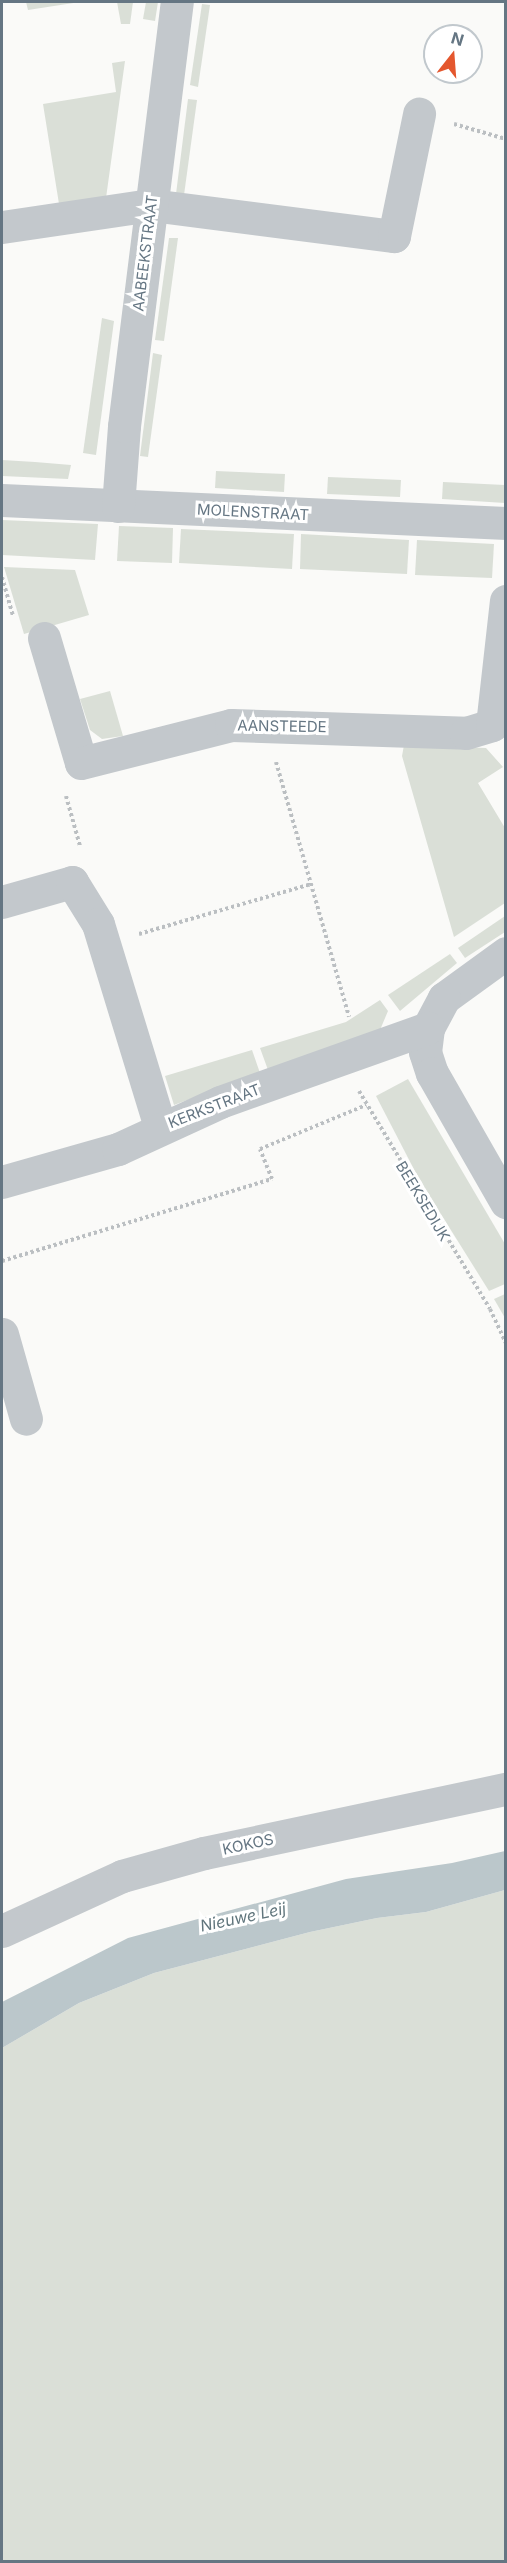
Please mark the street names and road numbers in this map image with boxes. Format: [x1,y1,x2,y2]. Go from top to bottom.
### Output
street label: AABEEKSTRAAT [129,194,161,312]
street label: MOLENSTRAAT [197,500,309,524]
street label: AANSTEEDE [237,716,327,736]
street label: KERKSTRAAT [166,1080,262,1132]
street label: BEEKSEDIJK [392,1158,454,1244]
street label: KOKOS [221,1830,275,1858]

